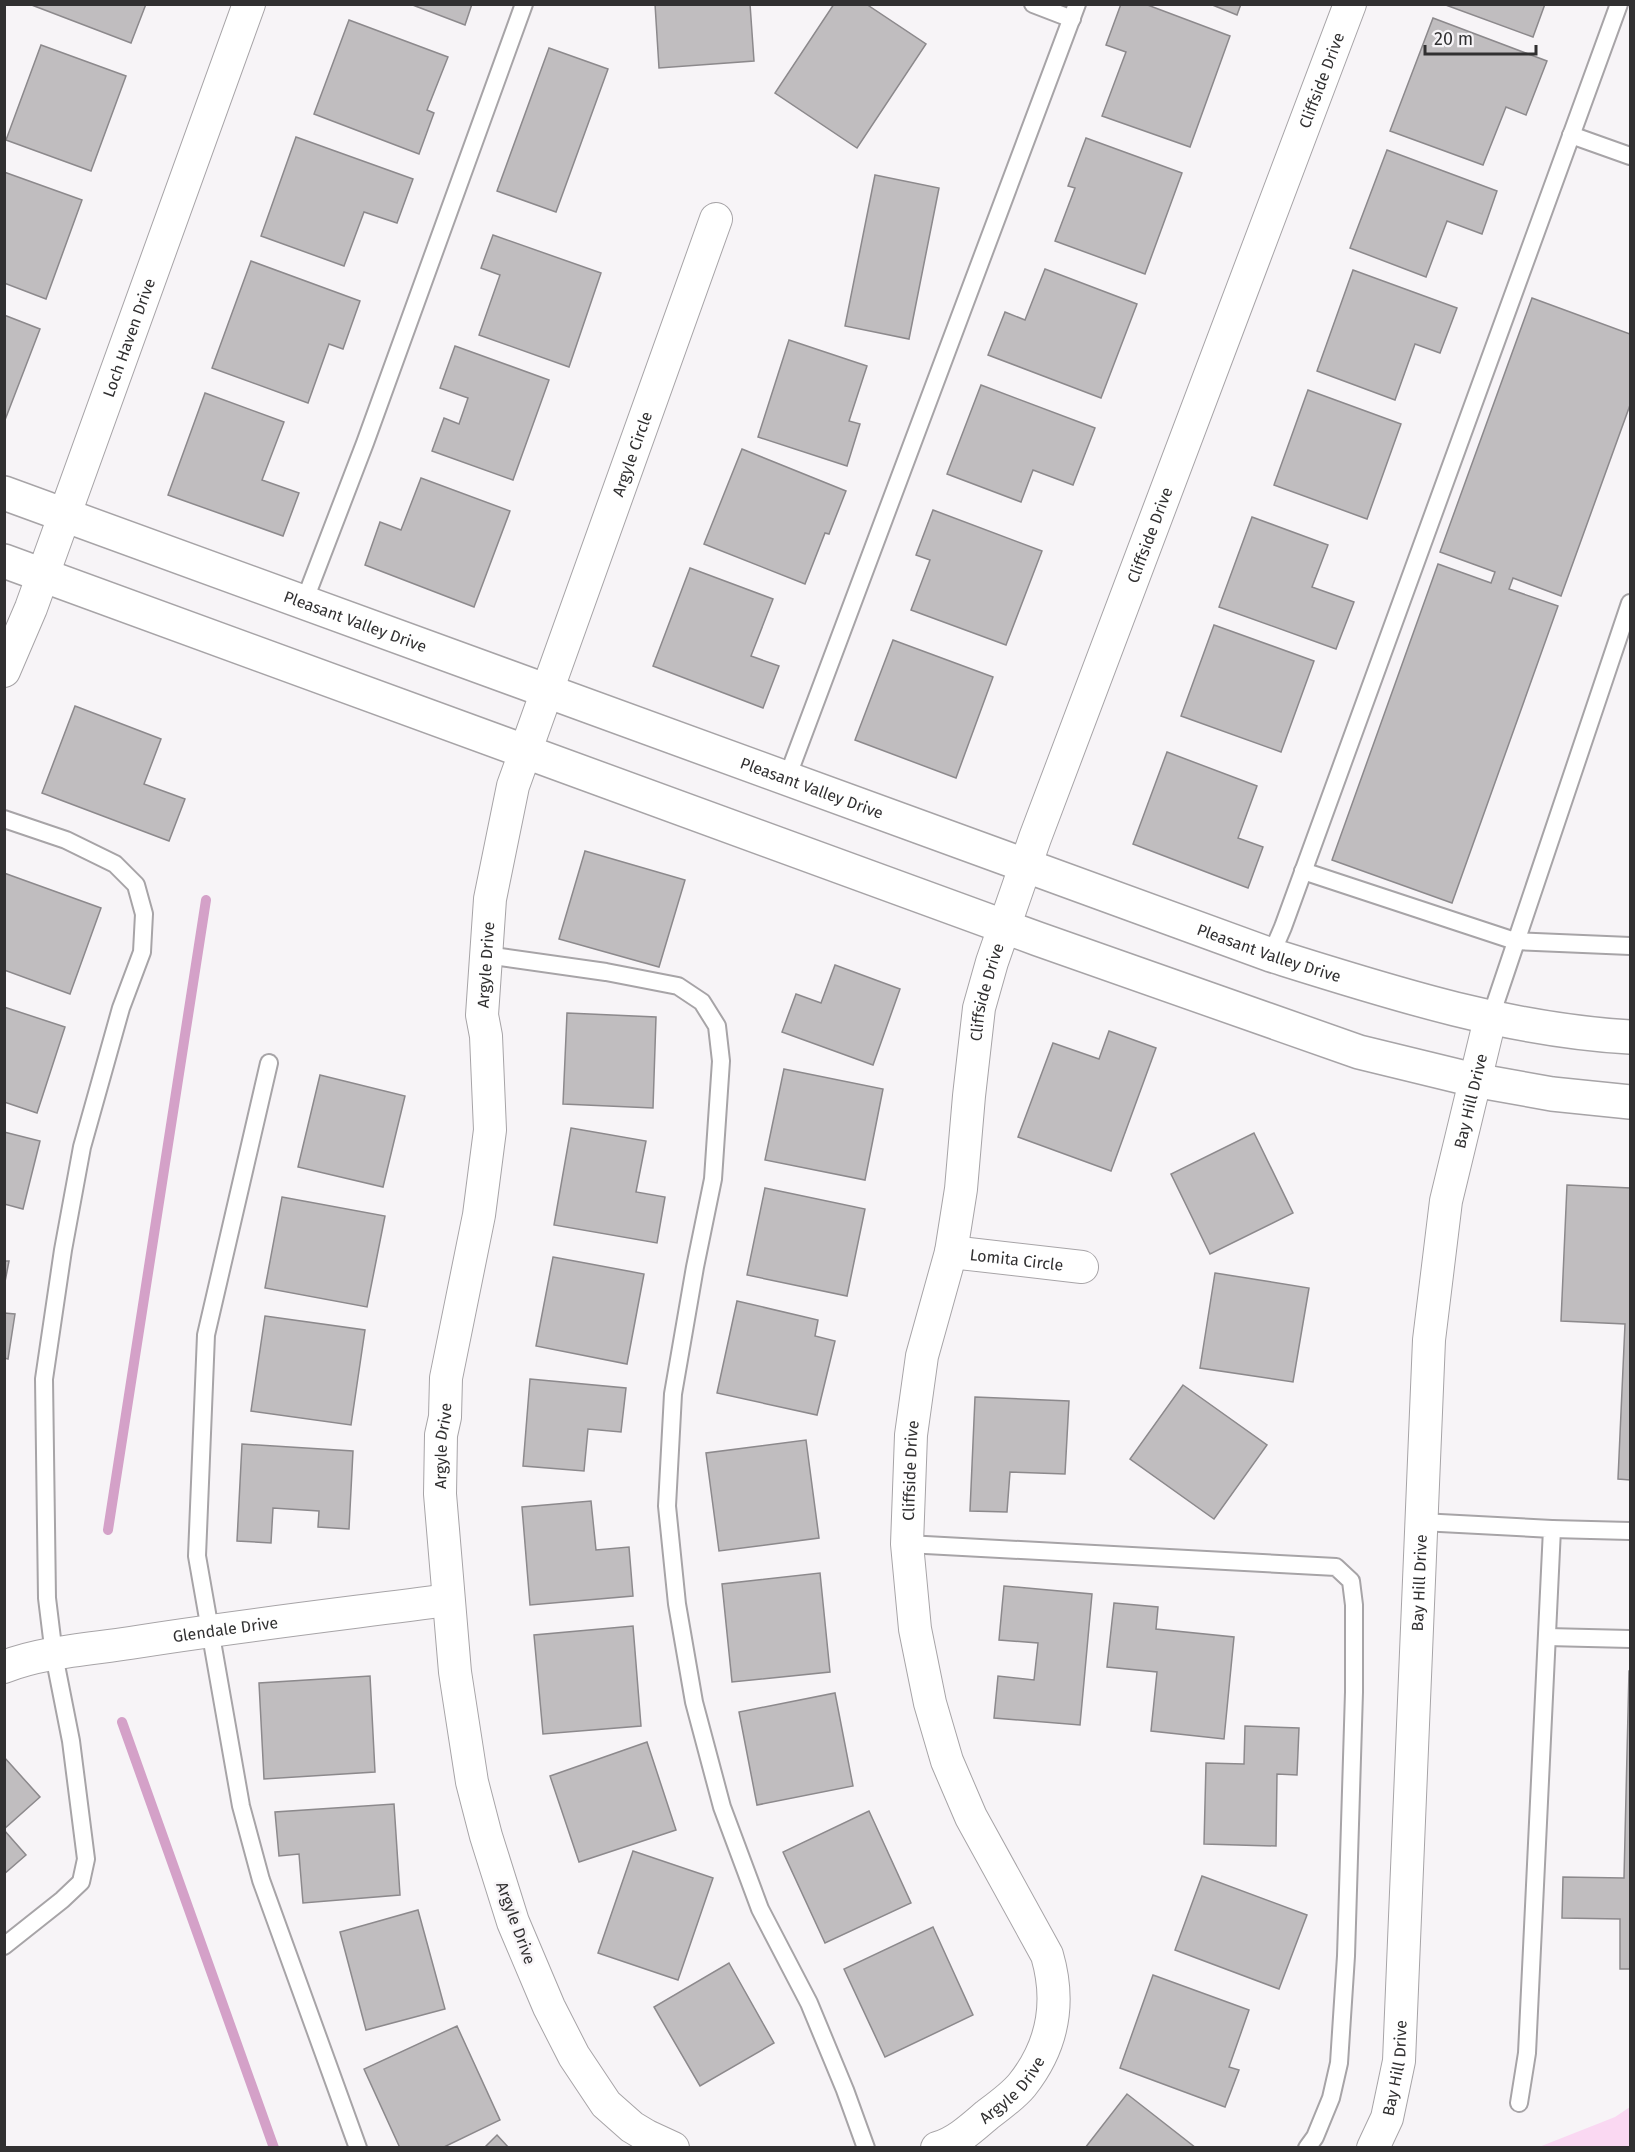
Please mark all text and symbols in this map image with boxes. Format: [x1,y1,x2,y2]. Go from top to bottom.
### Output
scale bar [1425,18,1536,56]
text: 20 m [1434,28,1473,50]
street label: Cliffside Drive [1295,30,1348,131]
street label: Loch Haven Drive [98,275,159,400]
street label: Argyle Circle [608,409,656,499]
street label: Cliffside Drive [1123,484,1176,585]
street label: Pleasant Valley Drive [281,586,429,656]
street label: Pleasant Valley Drive [738,753,886,822]
street label: Pleasant Valley Drive [1194,919,1343,986]
street label: Argyle Drive [473,921,498,1009]
street label: Cliffside Drive [966,940,1007,1042]
street label: Bay Hill Drive [1450,1052,1491,1150]
street label: Lomita Circle [969,1245,1064,1274]
street label: Argyle Drive [431,1403,455,1489]
street label: Cliffside Drive [898,1419,922,1521]
street label: Bay Hill Drive [1407,1534,1430,1632]
street label: Glendale Drive [171,1612,279,1646]
street label: Argyle Drive [492,1879,540,1967]
street label: Bay Hill Drive [1378,2020,1410,2118]
street label: Argyle Drive [975,2053,1048,2127]

